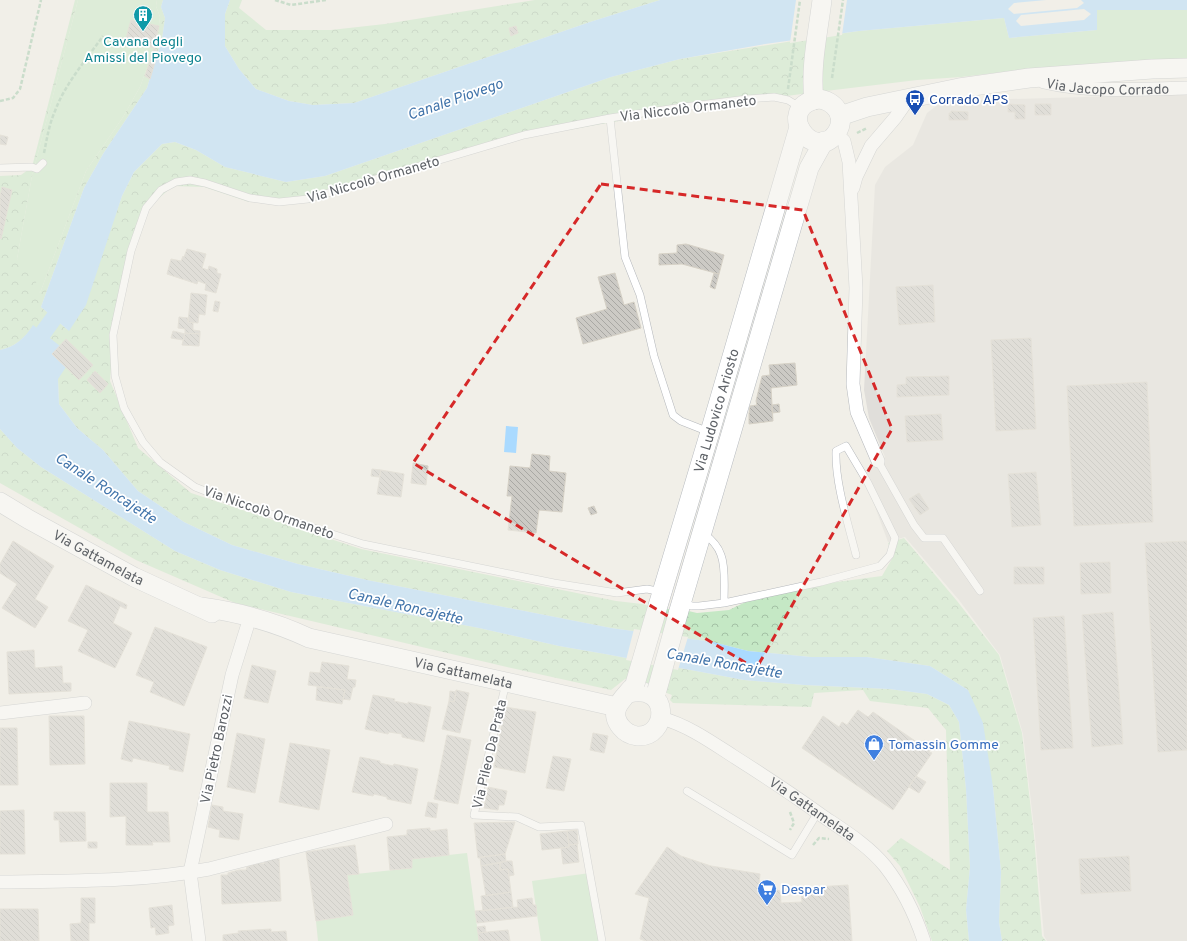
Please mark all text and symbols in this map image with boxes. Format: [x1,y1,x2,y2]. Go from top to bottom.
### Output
building icon: Cavana degli Amissi del Piovego [132,4,154,32]
place label: Cavana degli Amissi del Piovego [84,34,202,67]
water label: Canale Piovego [405,75,506,126]
street label: Via Jacopo Corrado [1044,76,1170,100]
bus stop icon: Corrado APS [904,88,926,116]
place label: Corrado APS [929,92,1009,109]
street label: Via Niccolò Ormaneto [619,93,757,126]
street label: Via Niccolò Ormaneto [305,153,442,208]
street label: Via Ludovico Ariosto [691,347,744,475]
water label: Canale Roncajette [51,449,160,529]
street label: Via Niccolò Ormaneto [201,483,336,544]
street label: Via Gattamelata [49,527,146,590]
water label: Canale Roncajette [345,585,464,630]
water label: Canale Roncajette [664,645,783,684]
street label: Via Gattamelata [412,655,514,693]
street label: Via Pietro Barozzi [198,693,237,806]
street label: Via Pileo Da Prata [470,698,511,811]
shop icon: Tomassin Gomme [863,733,885,761]
place label: Tomassin Gomme [888,737,999,754]
street label: Via Gattamelata [765,774,858,846]
supermarket icon: Despar [756,878,778,906]
place label: Despar [781,882,826,899]

